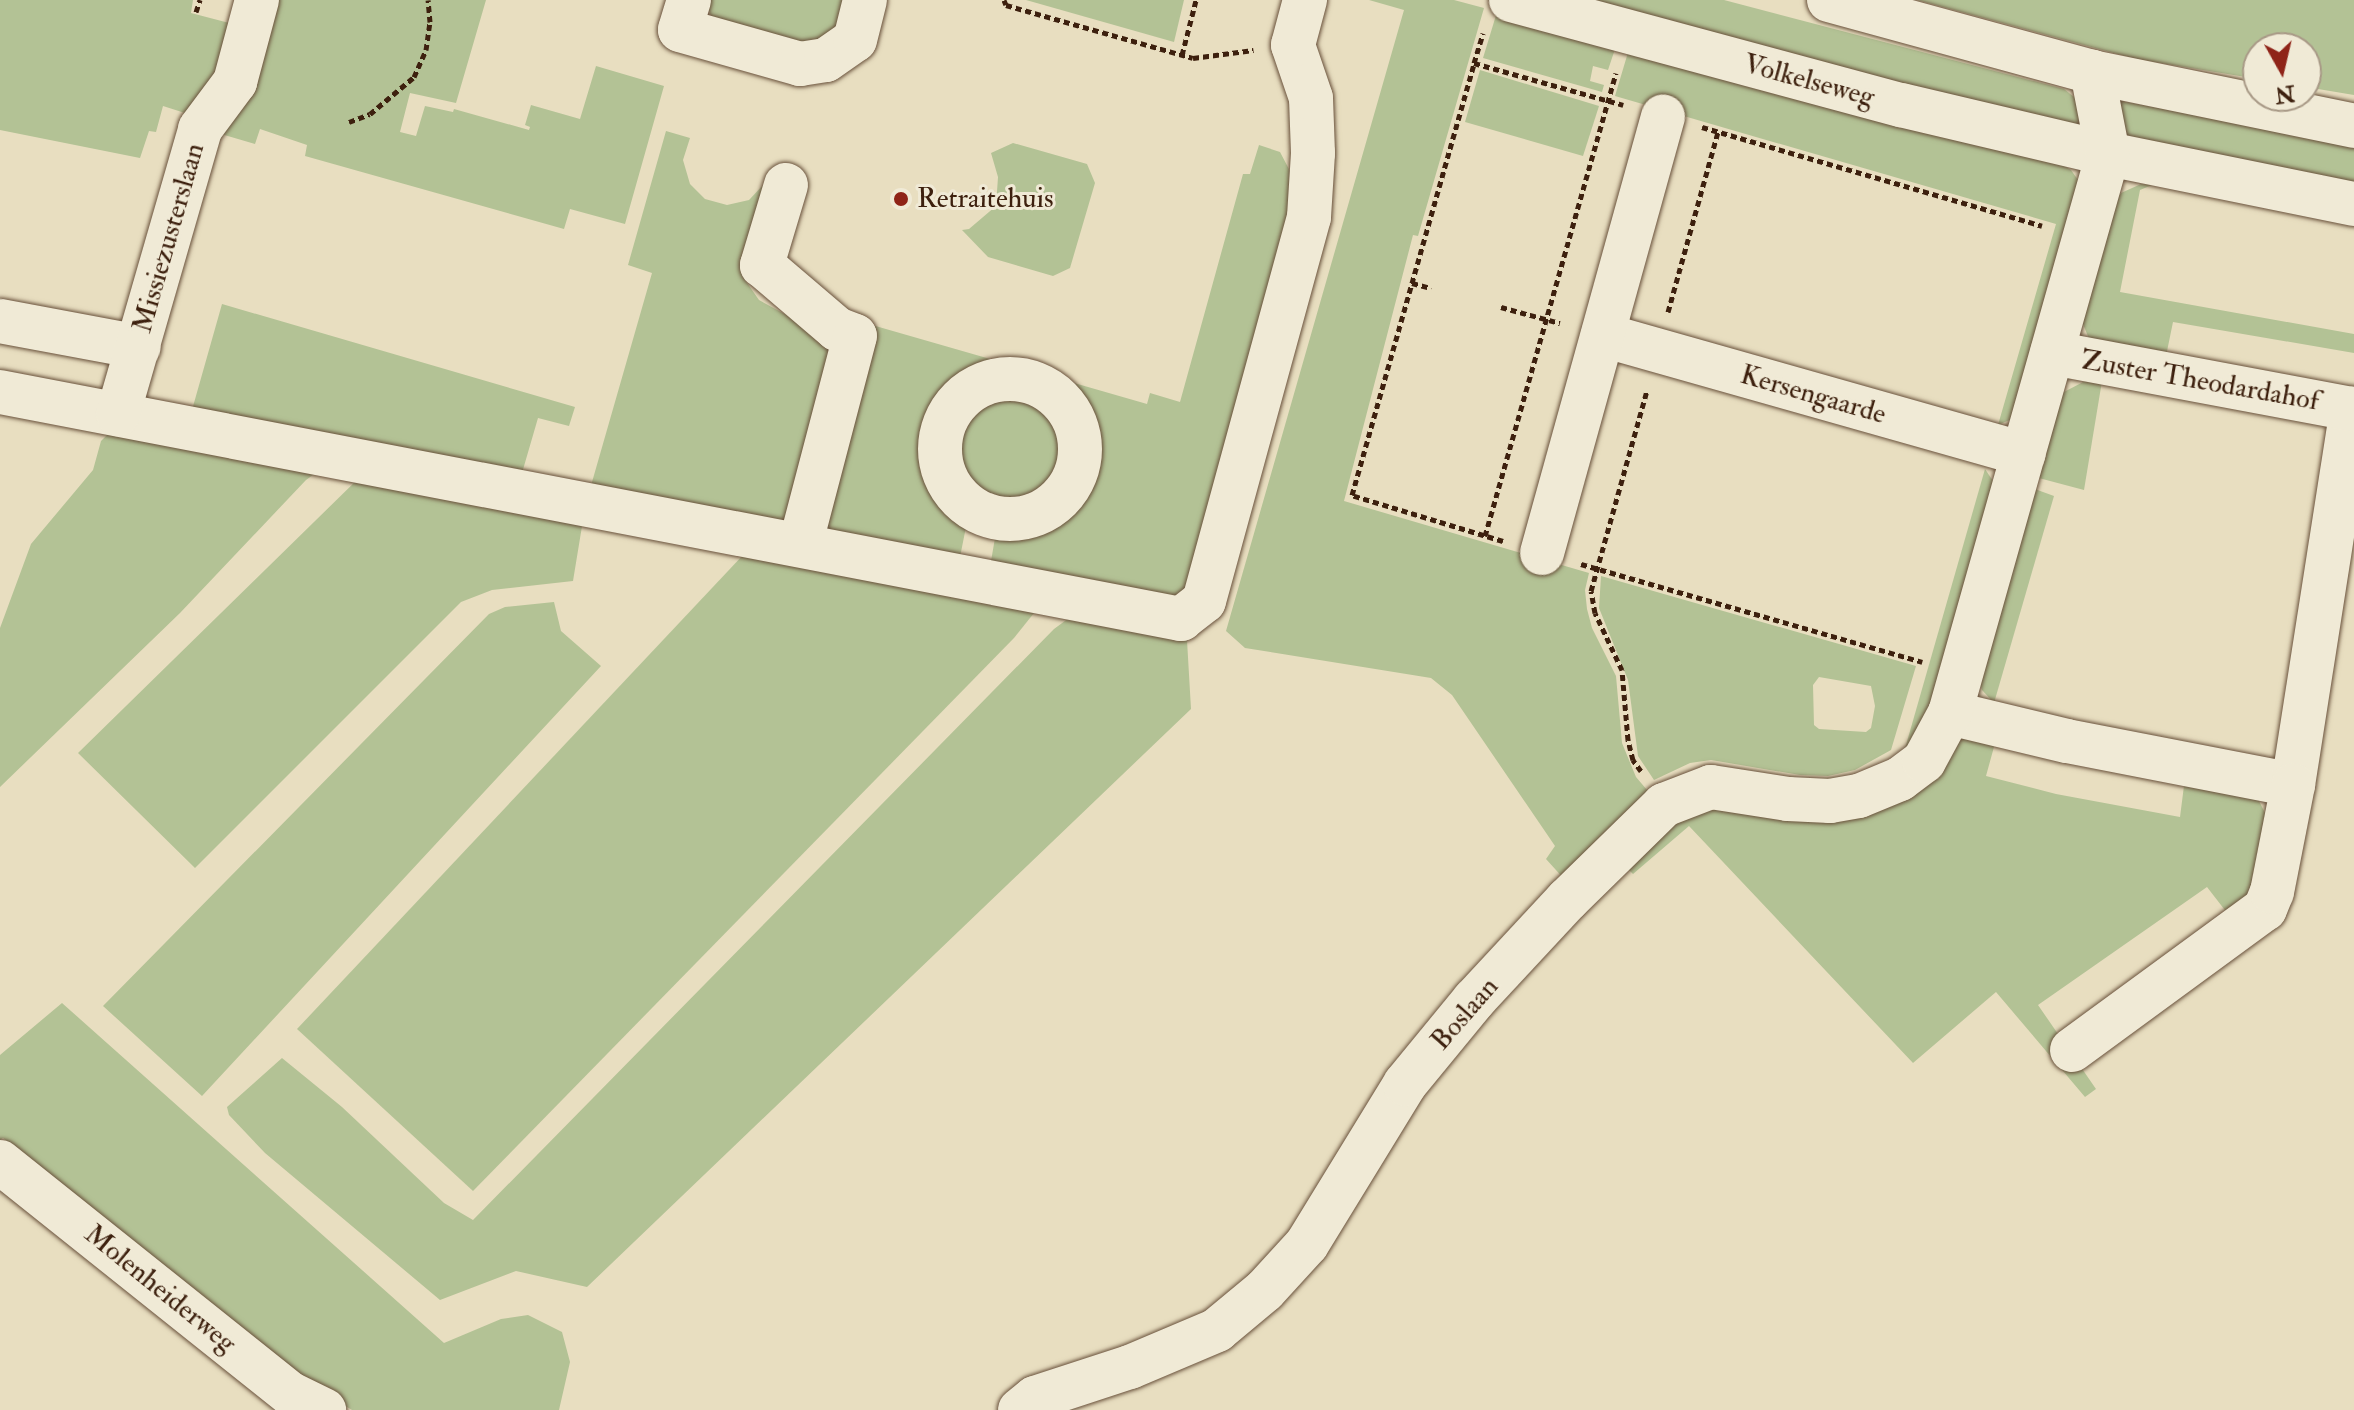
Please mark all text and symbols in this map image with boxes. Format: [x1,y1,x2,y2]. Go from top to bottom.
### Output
north arrow [2242,32,2322,112]
street label: Volkelseweg [1740,47,1878,115]
text: N [2273,79,2297,109]
street label: Missiezusterslaan [126,139,212,337]
place label: Retraitehuis [917,182,1054,216]
marker: Retraitehuis [892,190,910,208]
street label: Zuster Theodardahof [2078,344,2322,418]
street label: Kersengaarde [1736,358,1890,432]
street label: Boslaan [1424,971,1506,1057]
street label: Molenheiderweg [77,1218,243,1360]

